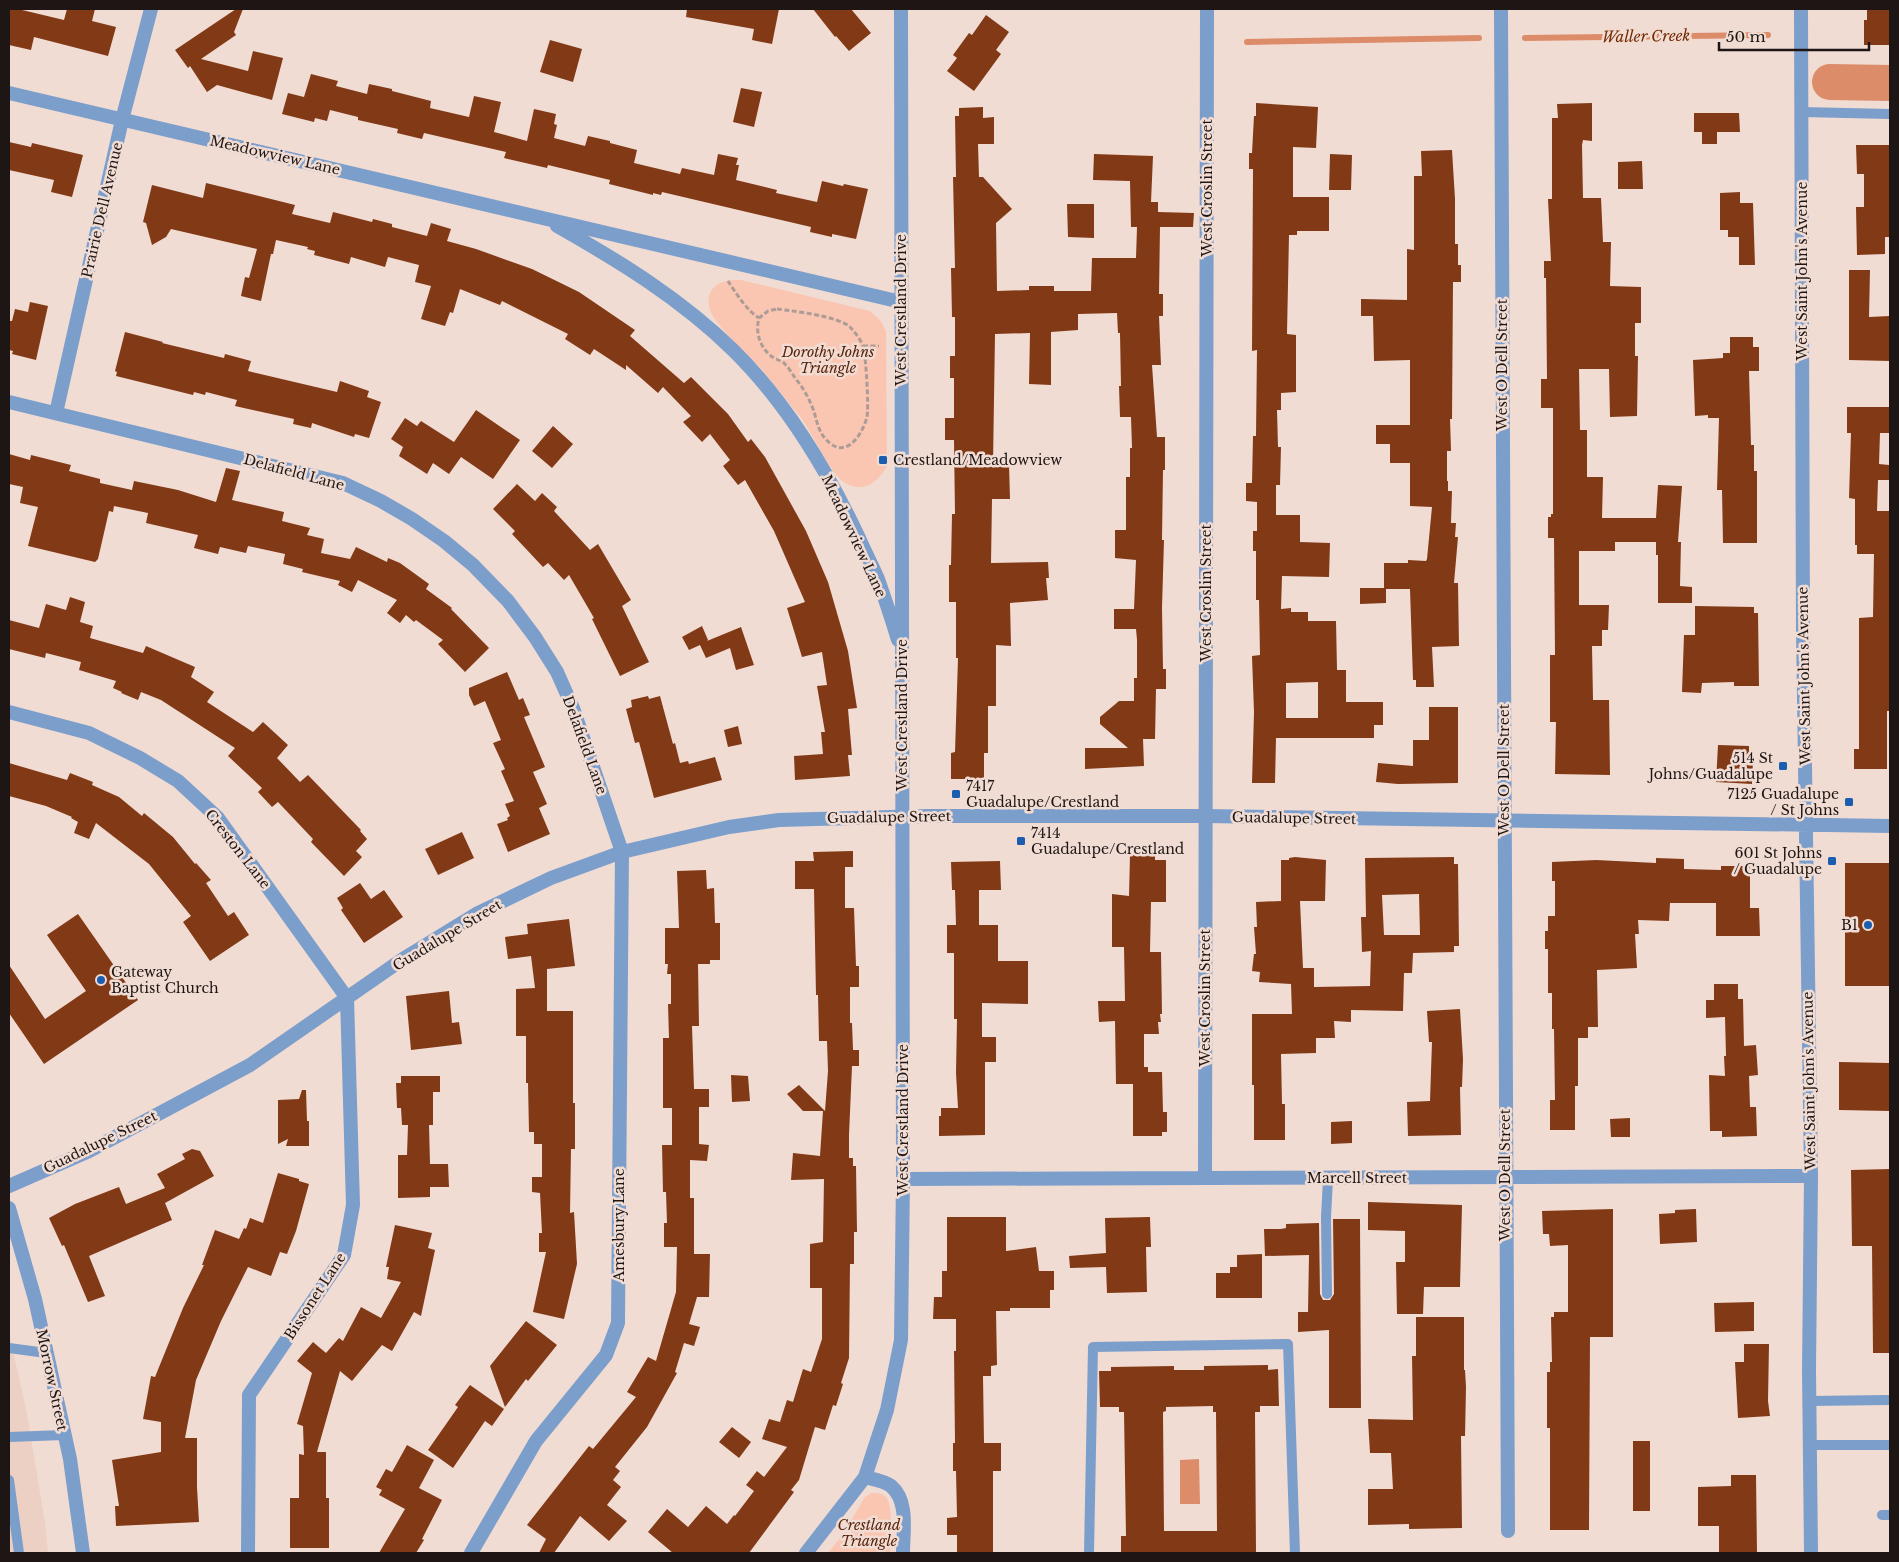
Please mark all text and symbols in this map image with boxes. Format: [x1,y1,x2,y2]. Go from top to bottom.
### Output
scale bar [1719,20,1869,52]
water label: Waller Creek [1602,26,1690,46]
text: 50 m [1726,27,1766,46]
street label: West Croslin Street [1198,119,1216,258]
street label: Meadowview Lane [208,131,342,179]
street label: Prairie Dell Avenue [78,140,126,280]
street label: West Saint John's Avenue [1793,182,1811,361]
street label: West Crestland Drive [892,234,910,387]
street label: West O Dell Street [1493,298,1511,432]
park label: Dorothy Johns Triangle [781,343,874,377]
street label: Delafield Lane [242,450,346,494]
place label: Crestland/Meadowview [893,451,1062,469]
marker: Crestland/Meadowview [877,454,889,466]
street label: Meadowview Lane [818,472,890,600]
street label: West Croslin Street [1197,524,1215,663]
street label: West Saint John's Avenue [1793,586,1815,767]
street label: West Crestland Drive [893,639,911,792]
street label: Delafield Lane [559,693,611,797]
street label: West O Dell Street [1495,703,1513,837]
place label: 514 St Johns/Guadalupe [1647,749,1774,783]
marker: 514 St Johns/Guadalupe [1777,760,1789,772]
place label: 7417 Guadalupe/Crestland [966,777,1120,811]
place label: 7125 Guadalupe / St Johns [1727,785,1839,819]
marker: 7417 Guadalupe/Crestland [950,788,962,800]
marker: 7125 Guadalupe / St Johns [1843,796,1855,808]
street label: Creston Lane [201,806,275,892]
street label: Guadalupe Street [827,807,952,827]
street label: Guadalupe Street [1232,808,1357,828]
place label: 7414 Guadalupe/Crestland [1031,824,1185,858]
marker: 7414 Guadalupe/Crestland [1015,835,1027,847]
place label: 601 St Johns / Guadalupe [1734,844,1822,878]
marker: 601 St Johns / Guadalupe [1826,855,1838,867]
street label: Guadalupe Street [389,895,505,975]
place label: B1 [1841,916,1858,934]
marker: B1 [1862,919,1874,931]
street label: West Croslin Street [1196,929,1214,1068]
place label: Gateway Baptist Church [111,963,219,997]
marker: Gateway Baptist Church [95,974,107,986]
street label: West Saint John's Avenue [1798,991,1820,1172]
street label: West Crestland Drive [894,1044,912,1197]
street label: Guadalupe Street [40,1106,160,1177]
street label: West O Dell Street [1496,1108,1514,1242]
street label: Amesbury Lane [610,1168,628,1283]
street label: Marcell Street [1307,1169,1408,1187]
street label: Bissonet Lane [280,1249,350,1343]
street label: Morrow Street [32,1327,72,1433]
park label: Crestland Triangle [838,1516,901,1550]

